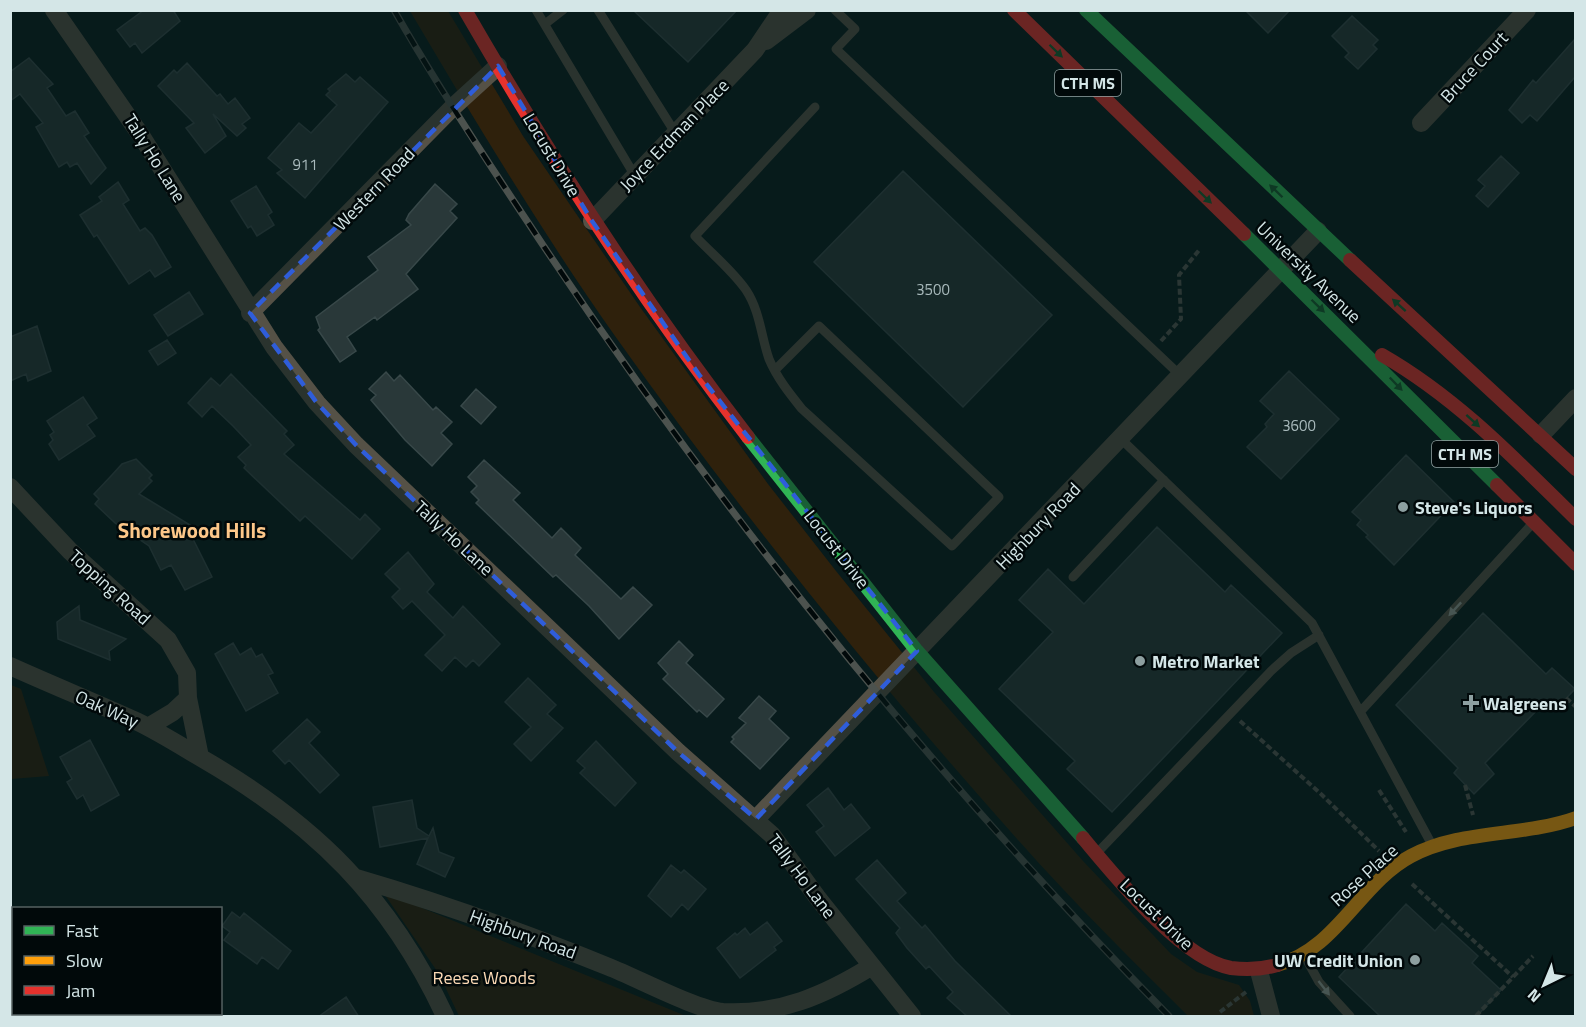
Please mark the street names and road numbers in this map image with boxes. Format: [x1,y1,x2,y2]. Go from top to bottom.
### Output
street label: Bruce Court [1434,25,1515,109]
road number: CTH MS [1055,70,1121,96]
street label: Joyce Erdman Place [613,73,735,197]
street label: Locust Drive [516,108,588,202]
street label: Tally Ho Lane [117,109,193,207]
street label: Western Road [327,141,421,237]
street label: University Avenue [1250,215,1368,329]
road number: CTH MS [1432,441,1498,467]
street label: Highbury Road [989,476,1087,576]
street label: Tally Ho Lane [408,494,500,582]
street label: Locust Drive [798,504,876,594]
street label: Topping Road [63,543,157,631]
street label: Oak Way [71,683,143,735]
street label: Tally Ho Lane [761,828,843,924]
street label: Rose Place [1324,837,1404,913]
street label: Locust Drive [1114,872,1200,956]
street label: Highbury Road [466,902,580,966]

